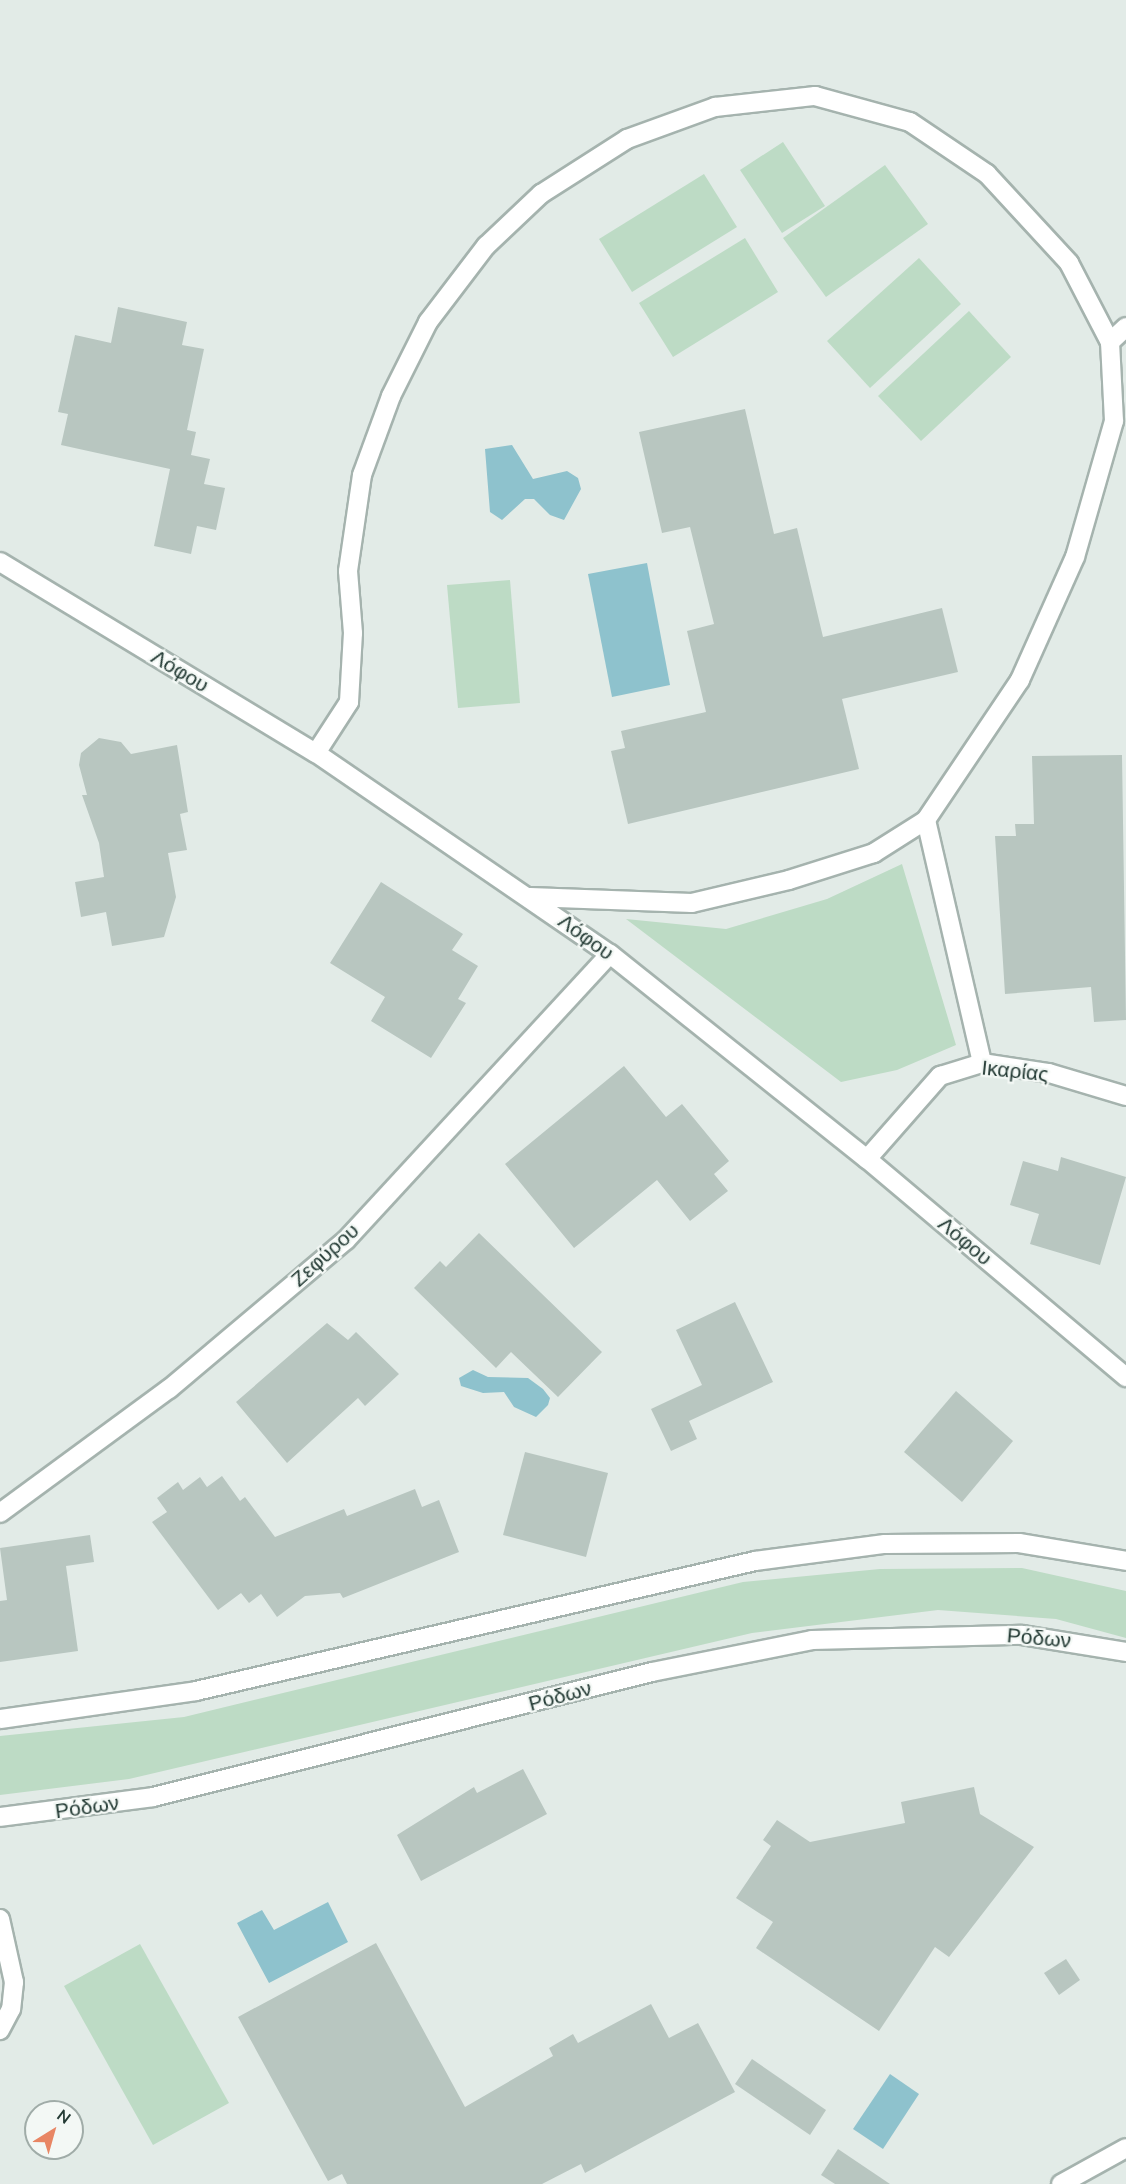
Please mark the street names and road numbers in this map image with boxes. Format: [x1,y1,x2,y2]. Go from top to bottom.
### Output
street label: Λόφου [147,644,213,698]
street label: Λόφου [553,908,619,966]
street label: Ικαρίας [980,1055,1050,1087]
street label: Λόφου [933,1211,997,1271]
street label: Ζεφύρου [286,1218,364,1292]
street label: Ρόδων [1006,1623,1072,1653]
street label: Ρόδων [526,1676,594,1716]
street label: Ρόδων [53,1790,121,1824]

